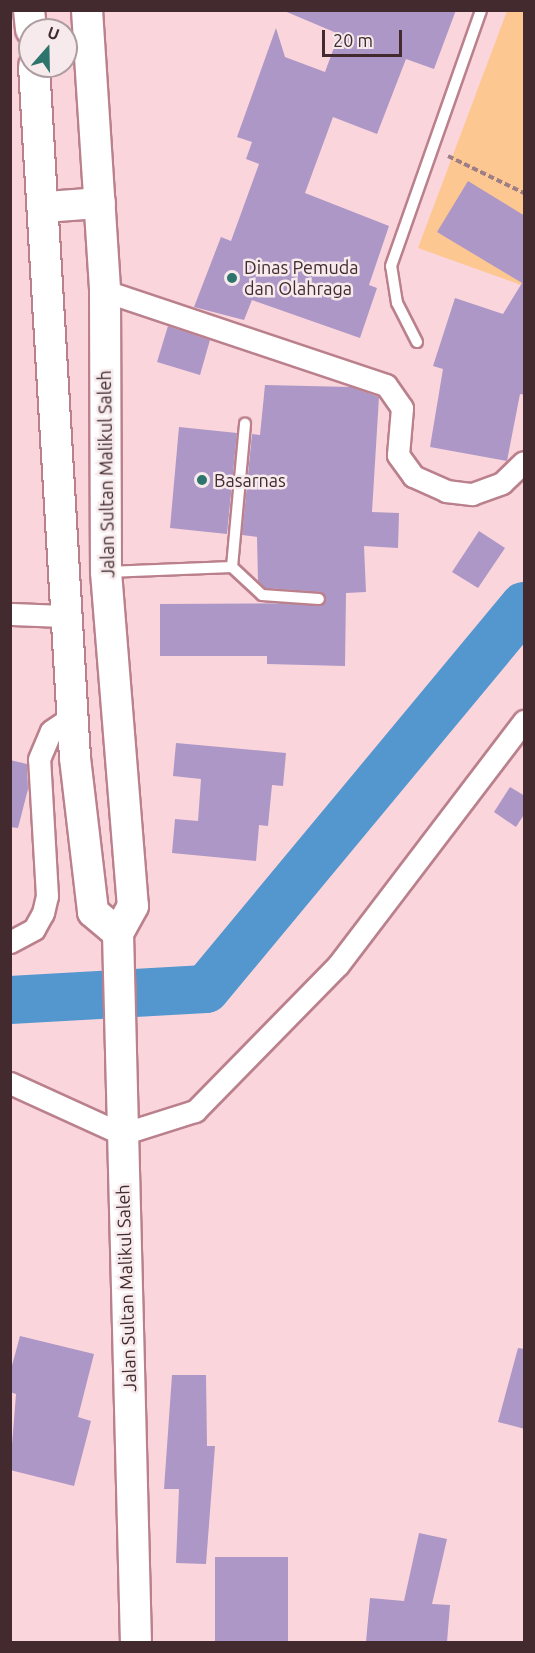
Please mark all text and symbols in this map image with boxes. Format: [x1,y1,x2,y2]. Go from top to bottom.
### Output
north arrow [18,18,78,78]
scale bar [325,18,404,56]
text: U [45,23,62,43]
text: 20 m [333,30,373,50]
place label: Dinas Pemuda dan Olahraga [244,257,358,300]
marker: Dinas Pemuda dan Olahraga [225,271,239,285]
street label: Jalan Sultan Malikul Saleh [93,370,119,578]
place label: Basarnas [214,469,286,491]
marker: Basarnas [195,473,209,487]
street label: Jalan Sultan Malikul Saleh [112,1184,140,1392]

